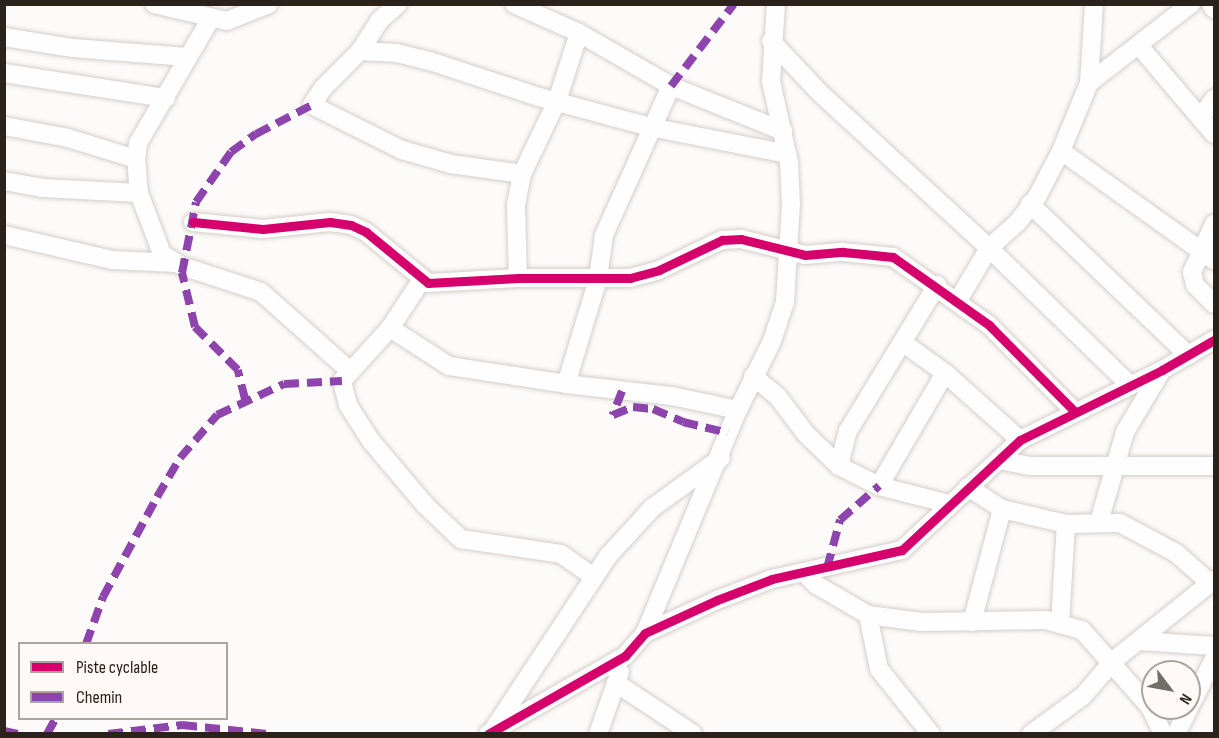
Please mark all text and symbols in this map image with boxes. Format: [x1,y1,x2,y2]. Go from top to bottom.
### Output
legend [18,642,228,720]
text: Piste cyclable [76,657,158,678]
north arrow [1141,660,1201,720]
text: Chemin [76,687,122,708]
text: N [1175,690,1195,707]

